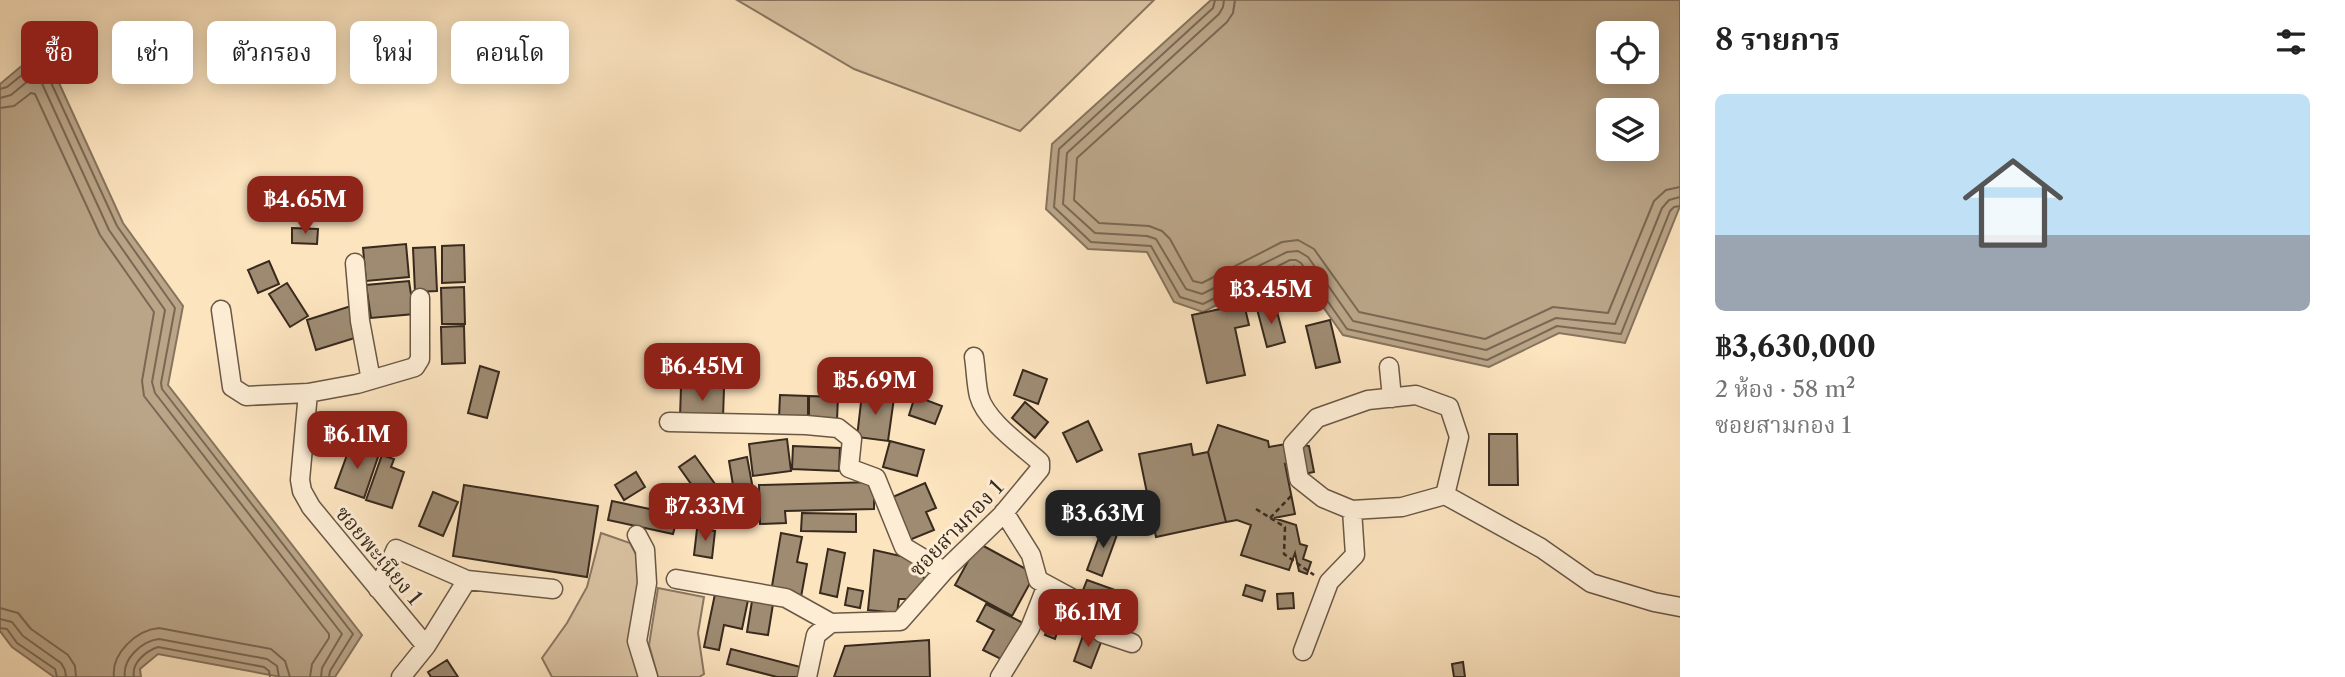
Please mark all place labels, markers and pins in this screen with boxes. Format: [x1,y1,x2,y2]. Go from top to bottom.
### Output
pin: ฿4.65M [248,176,362,236]
pin: ฿3.45M [1214,266,1328,326]
pin: ฿6.45M [645,344,759,403]
pin: ฿5.69M [818,358,932,417]
pin: ฿6.1M [308,412,406,471]
pin: ฿7.33M [648,484,762,543]
pin: ฿3.63M [1046,490,1160,550]
pin: ฿6.1M [1039,590,1137,649]

